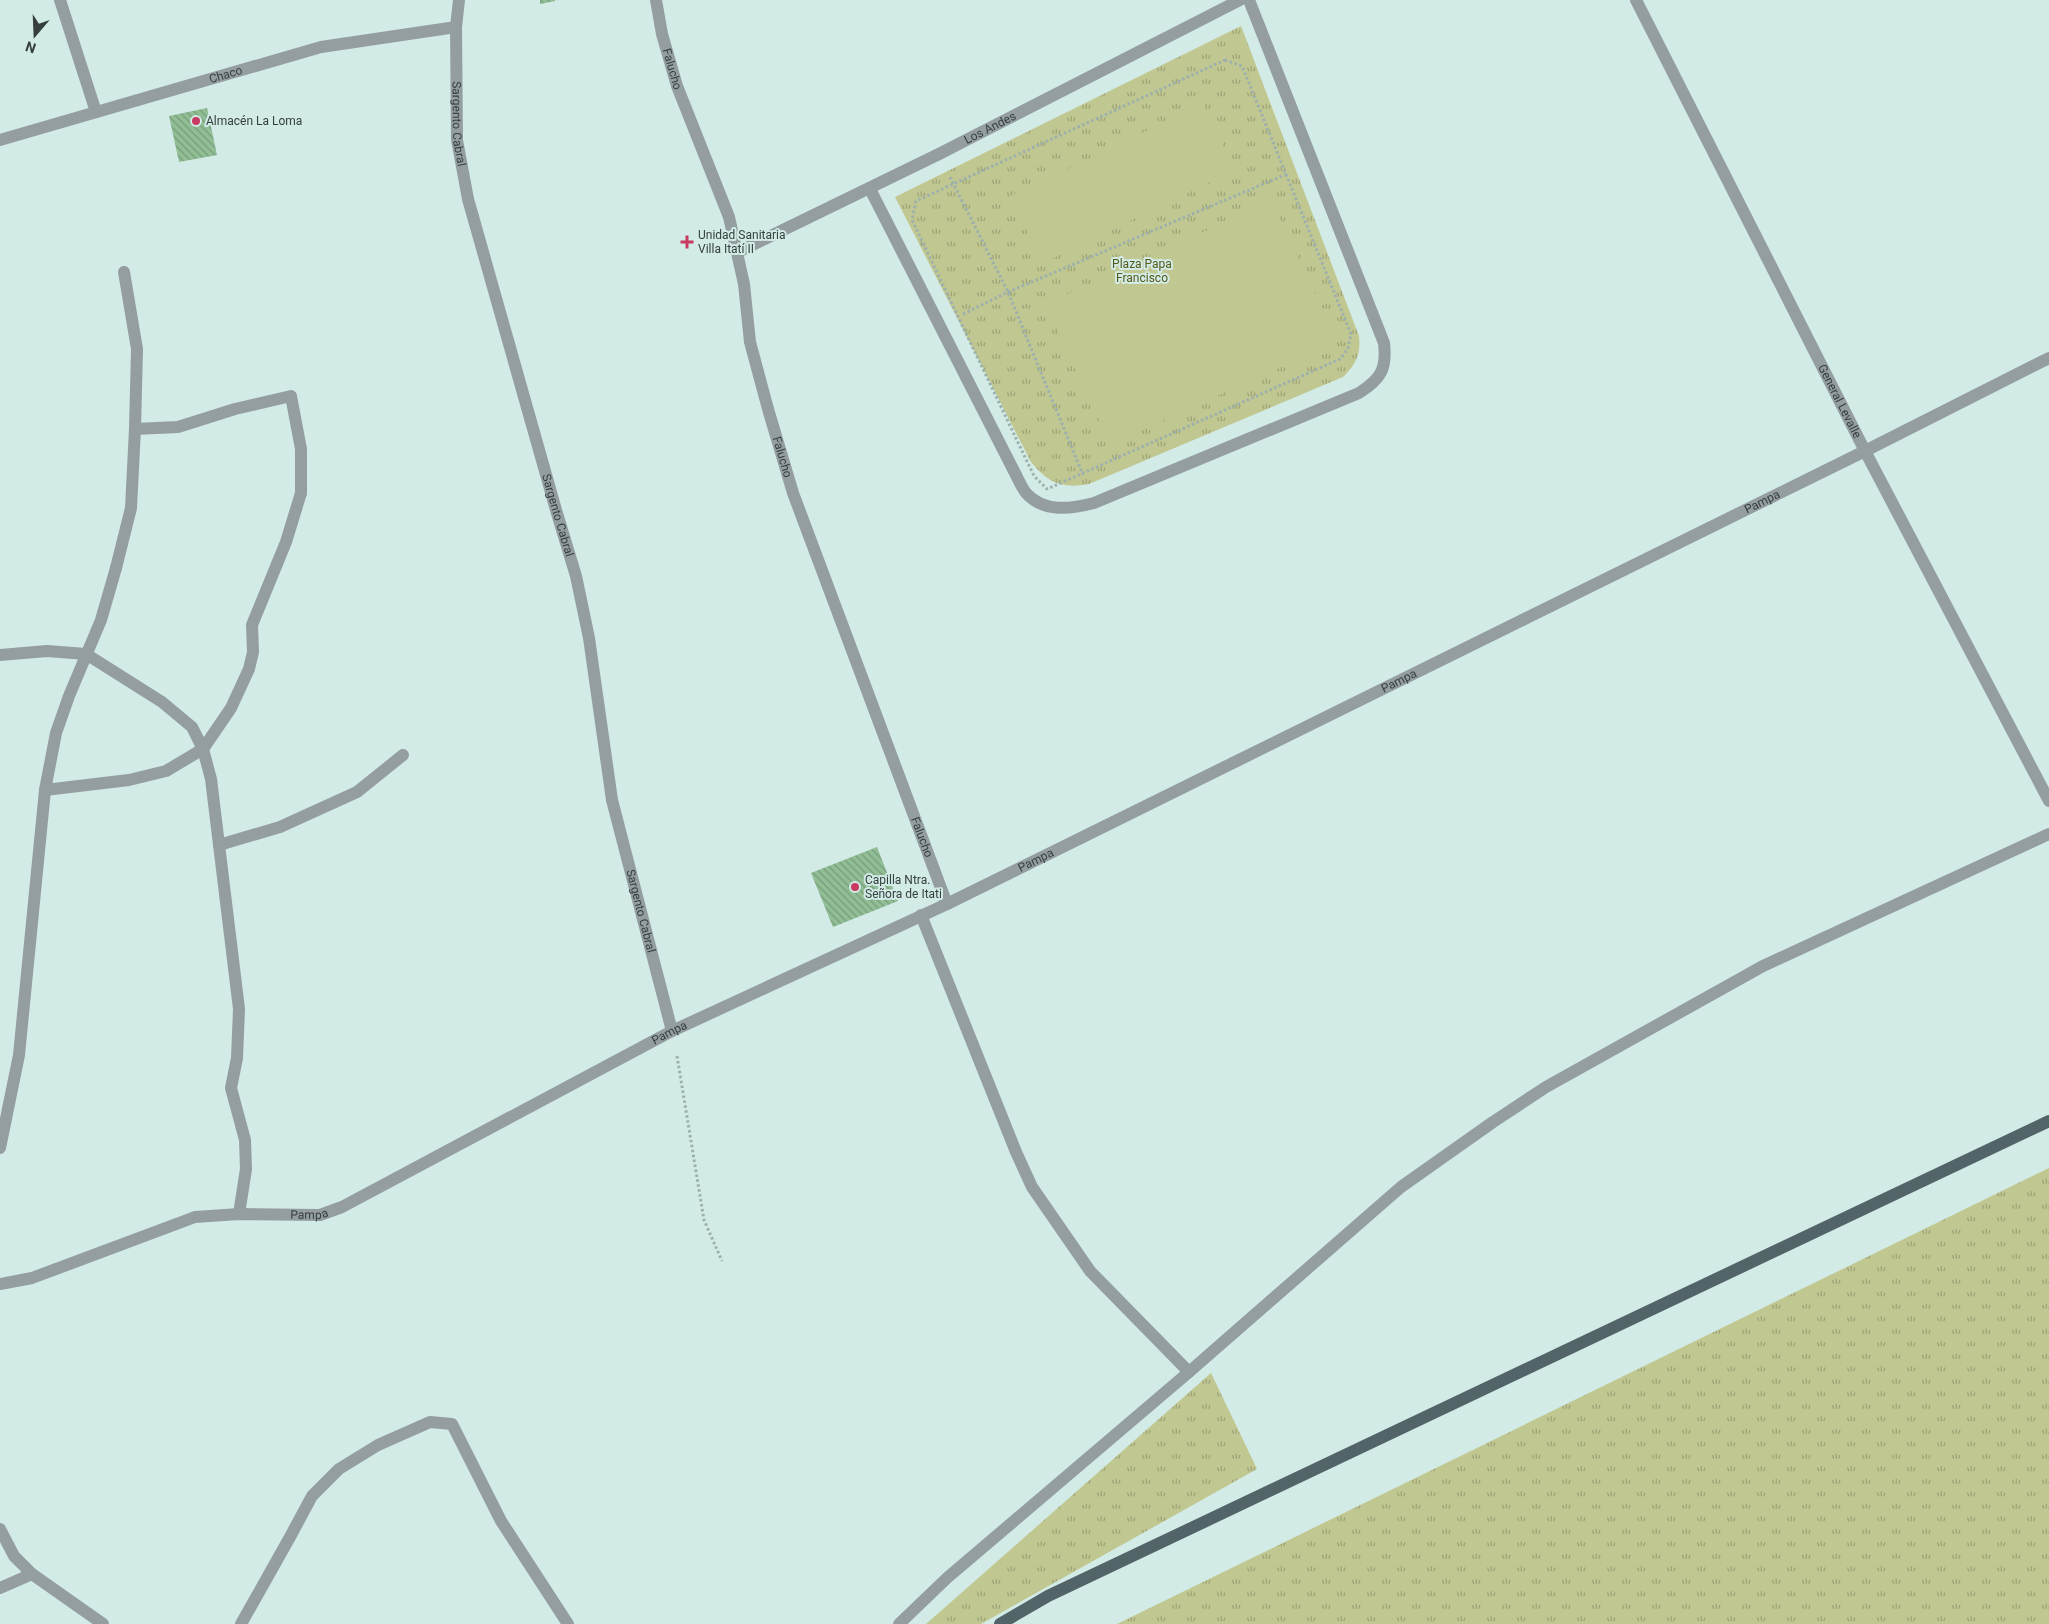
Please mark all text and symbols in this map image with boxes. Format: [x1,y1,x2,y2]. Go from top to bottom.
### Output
north arrow [10,10,60,60]
text: N [23,38,38,56]
street label: Falucho [660,47,685,92]
street label: Chaco [207,63,244,86]
street label: Sargento Cabral [449,81,469,167]
street label: Los Andes [962,109,1018,147]
place label: Almacén La Loma [206,114,302,128]
marker: Almacén La Loma [190,115,202,127]
place label: Unidad Sanitaria Villa Itatí II [698,228,786,256]
marker: Unidad Sanitaria Villa Itatí II [680,235,694,249]
park label: Plaza Papa Francisco [1112,257,1172,285]
street label: General Levalle [1815,362,1864,441]
street label: Falucho [770,435,795,479]
street label: Sargento Cabral [539,472,577,558]
street label: Pampa [1742,487,1782,516]
street label: Pampa [1379,666,1419,696]
street label: Falucho [908,815,936,859]
street label: Pampa [1016,846,1056,875]
street label: Sargento Cabral [623,868,658,954]
place label: Capilla Ntra. Señora de Itati [865,873,942,901]
marker: Capilla Ntra. Señora de Itati [849,881,861,893]
street label: Pampa [649,1018,689,1048]
street label: Pampa [290,1206,330,1222]

